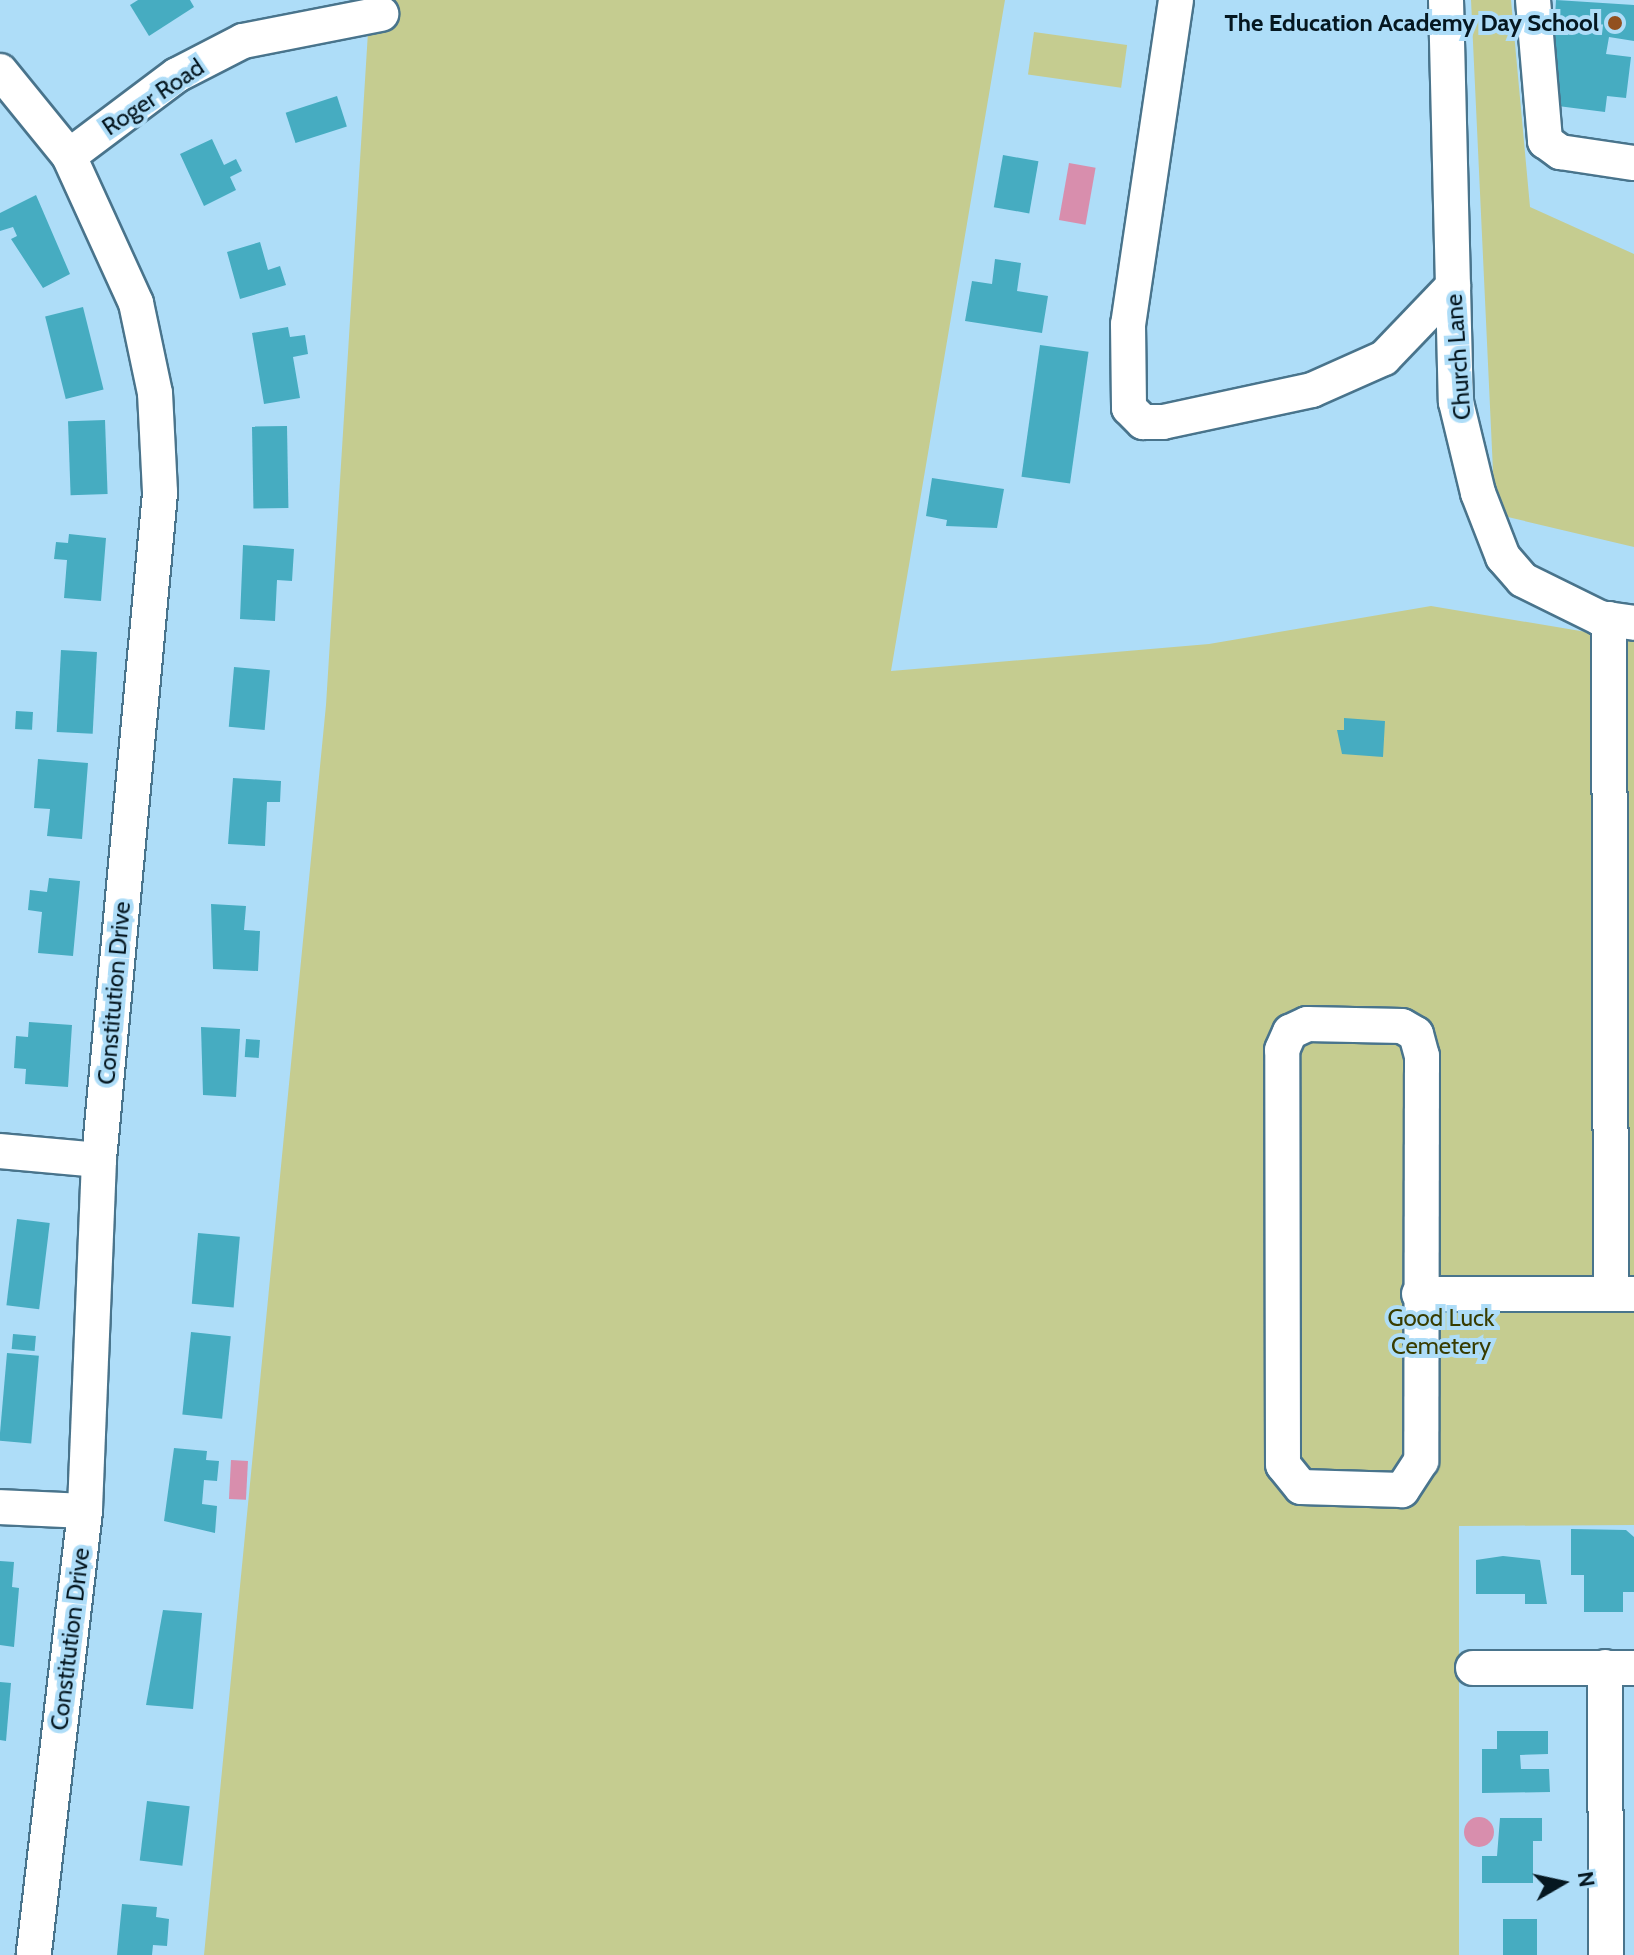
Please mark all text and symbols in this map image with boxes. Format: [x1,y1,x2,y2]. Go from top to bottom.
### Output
place label: The Education Academy Day School [1225,9,1599,37]
marker: The Education Academy Day School [1606,14,1624,32]
street label: Roger Road [97,52,209,142]
street label: Church Lane [1439,293,1477,421]
street label: Constitution Drive [92,900,136,1086]
park label: Good Luck Cemetery [1387,1304,1495,1360]
street label: Constitution Drive [45,1546,95,1732]
north arrow [1522,1843,1602,1923]
text: N [1572,1869,1601,1889]

